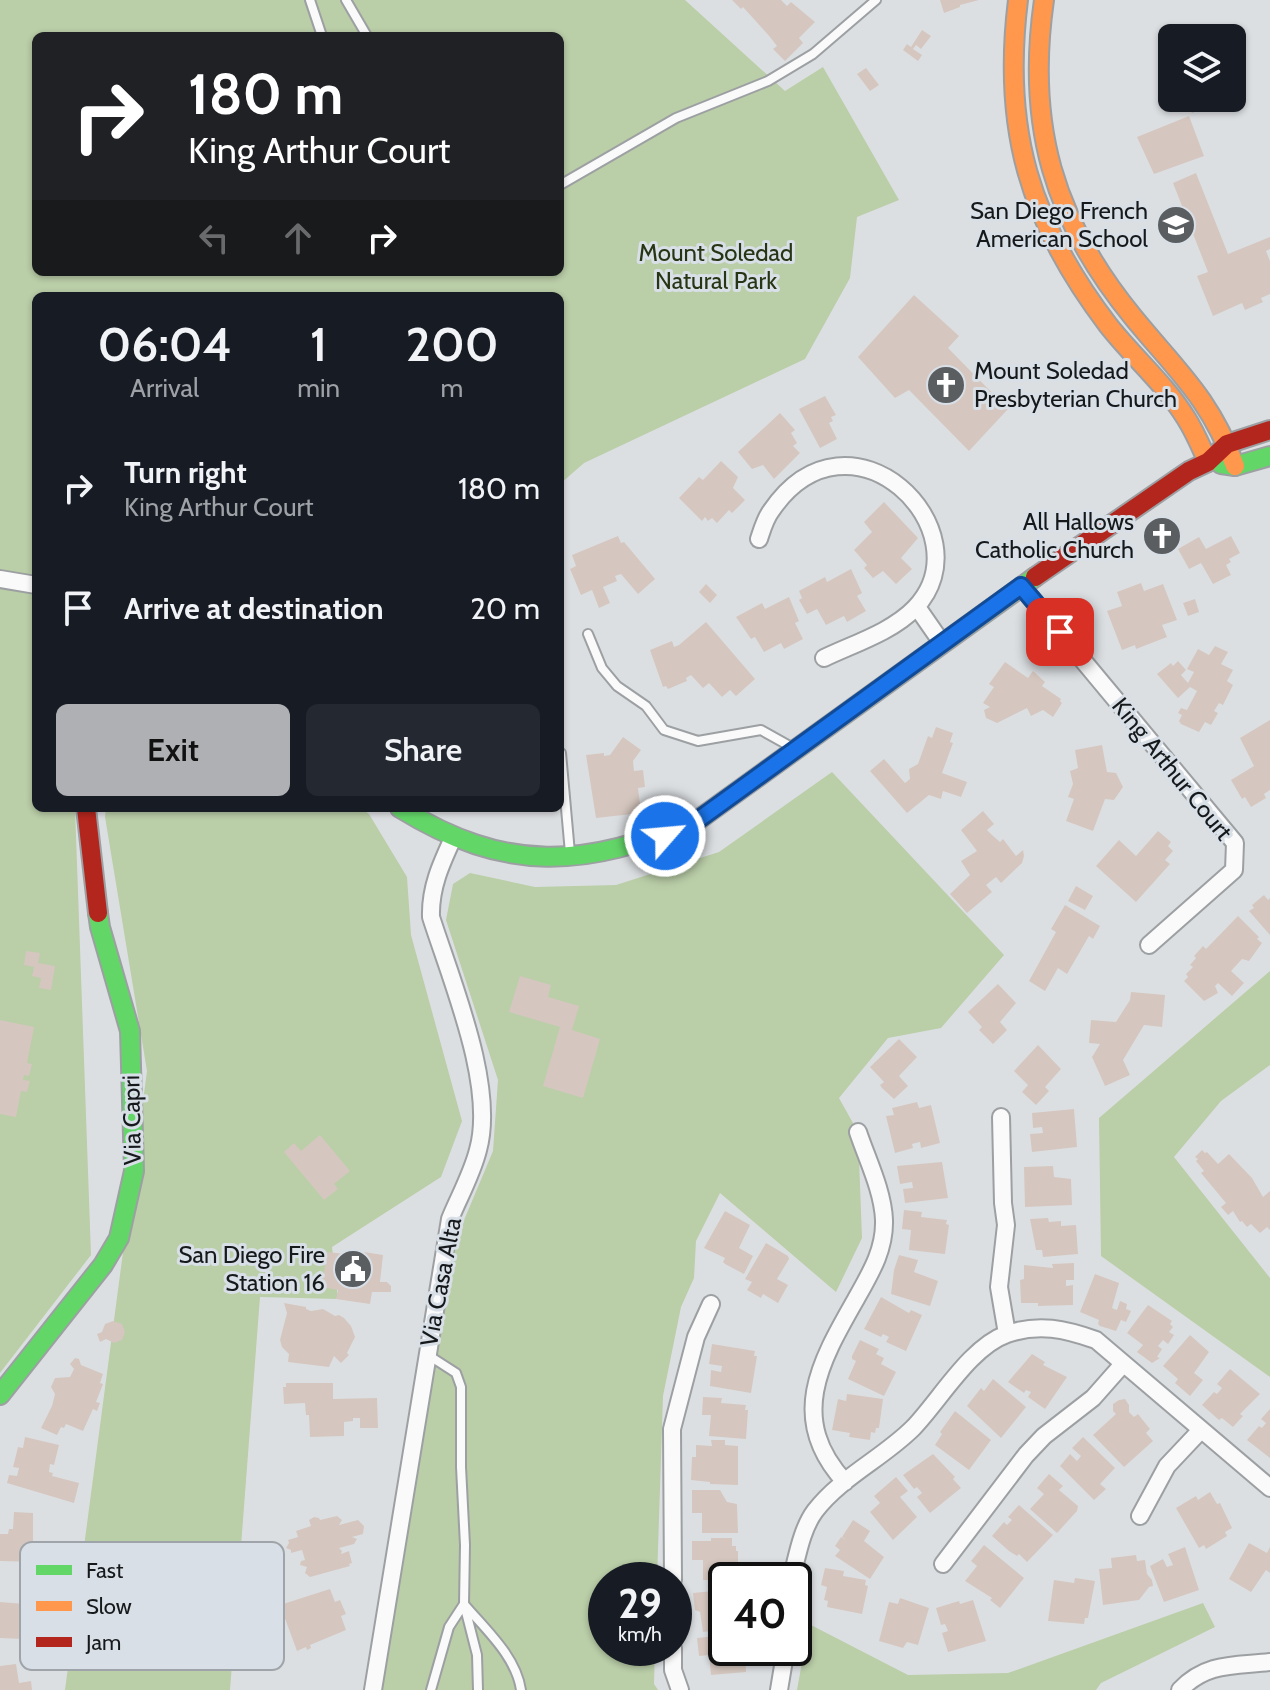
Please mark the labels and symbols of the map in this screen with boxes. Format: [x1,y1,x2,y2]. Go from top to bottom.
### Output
place label: San Diego French American School [970,196,1148,253]
school or university icon: San Diego French American School [1155,204,1197,246]
park label: Mount Soledad Natural Park [639,238,793,295]
place label: Mount Soledad Presbyterian Church [974,356,1177,413]
church icon: Mount Soledad Presbyterian Church [925,364,967,406]
place label: All Hallows Catholic Church [975,507,1134,564]
church icon: All Hallows Catholic Church [1141,515,1183,557]
pin [1026,598,1094,666]
street label: King Arthur Court [1106,692,1239,846]
position arrow [623,794,707,878]
street label: Via Capri [116,1075,147,1165]
street label: Via Casa Alta [414,1215,467,1349]
place label: San Diego Fire Station 16 [178,1240,325,1297]
public building icon: San Diego Fire Station 16 [332,1248,374,1290]
legend [20,1542,284,1670]
text: Fast [86,1557,124,1584]
speed limit sign: 40 [708,1562,812,1666]
text: Slow [86,1593,132,1620]
text: Jam [85,1629,121,1656]

